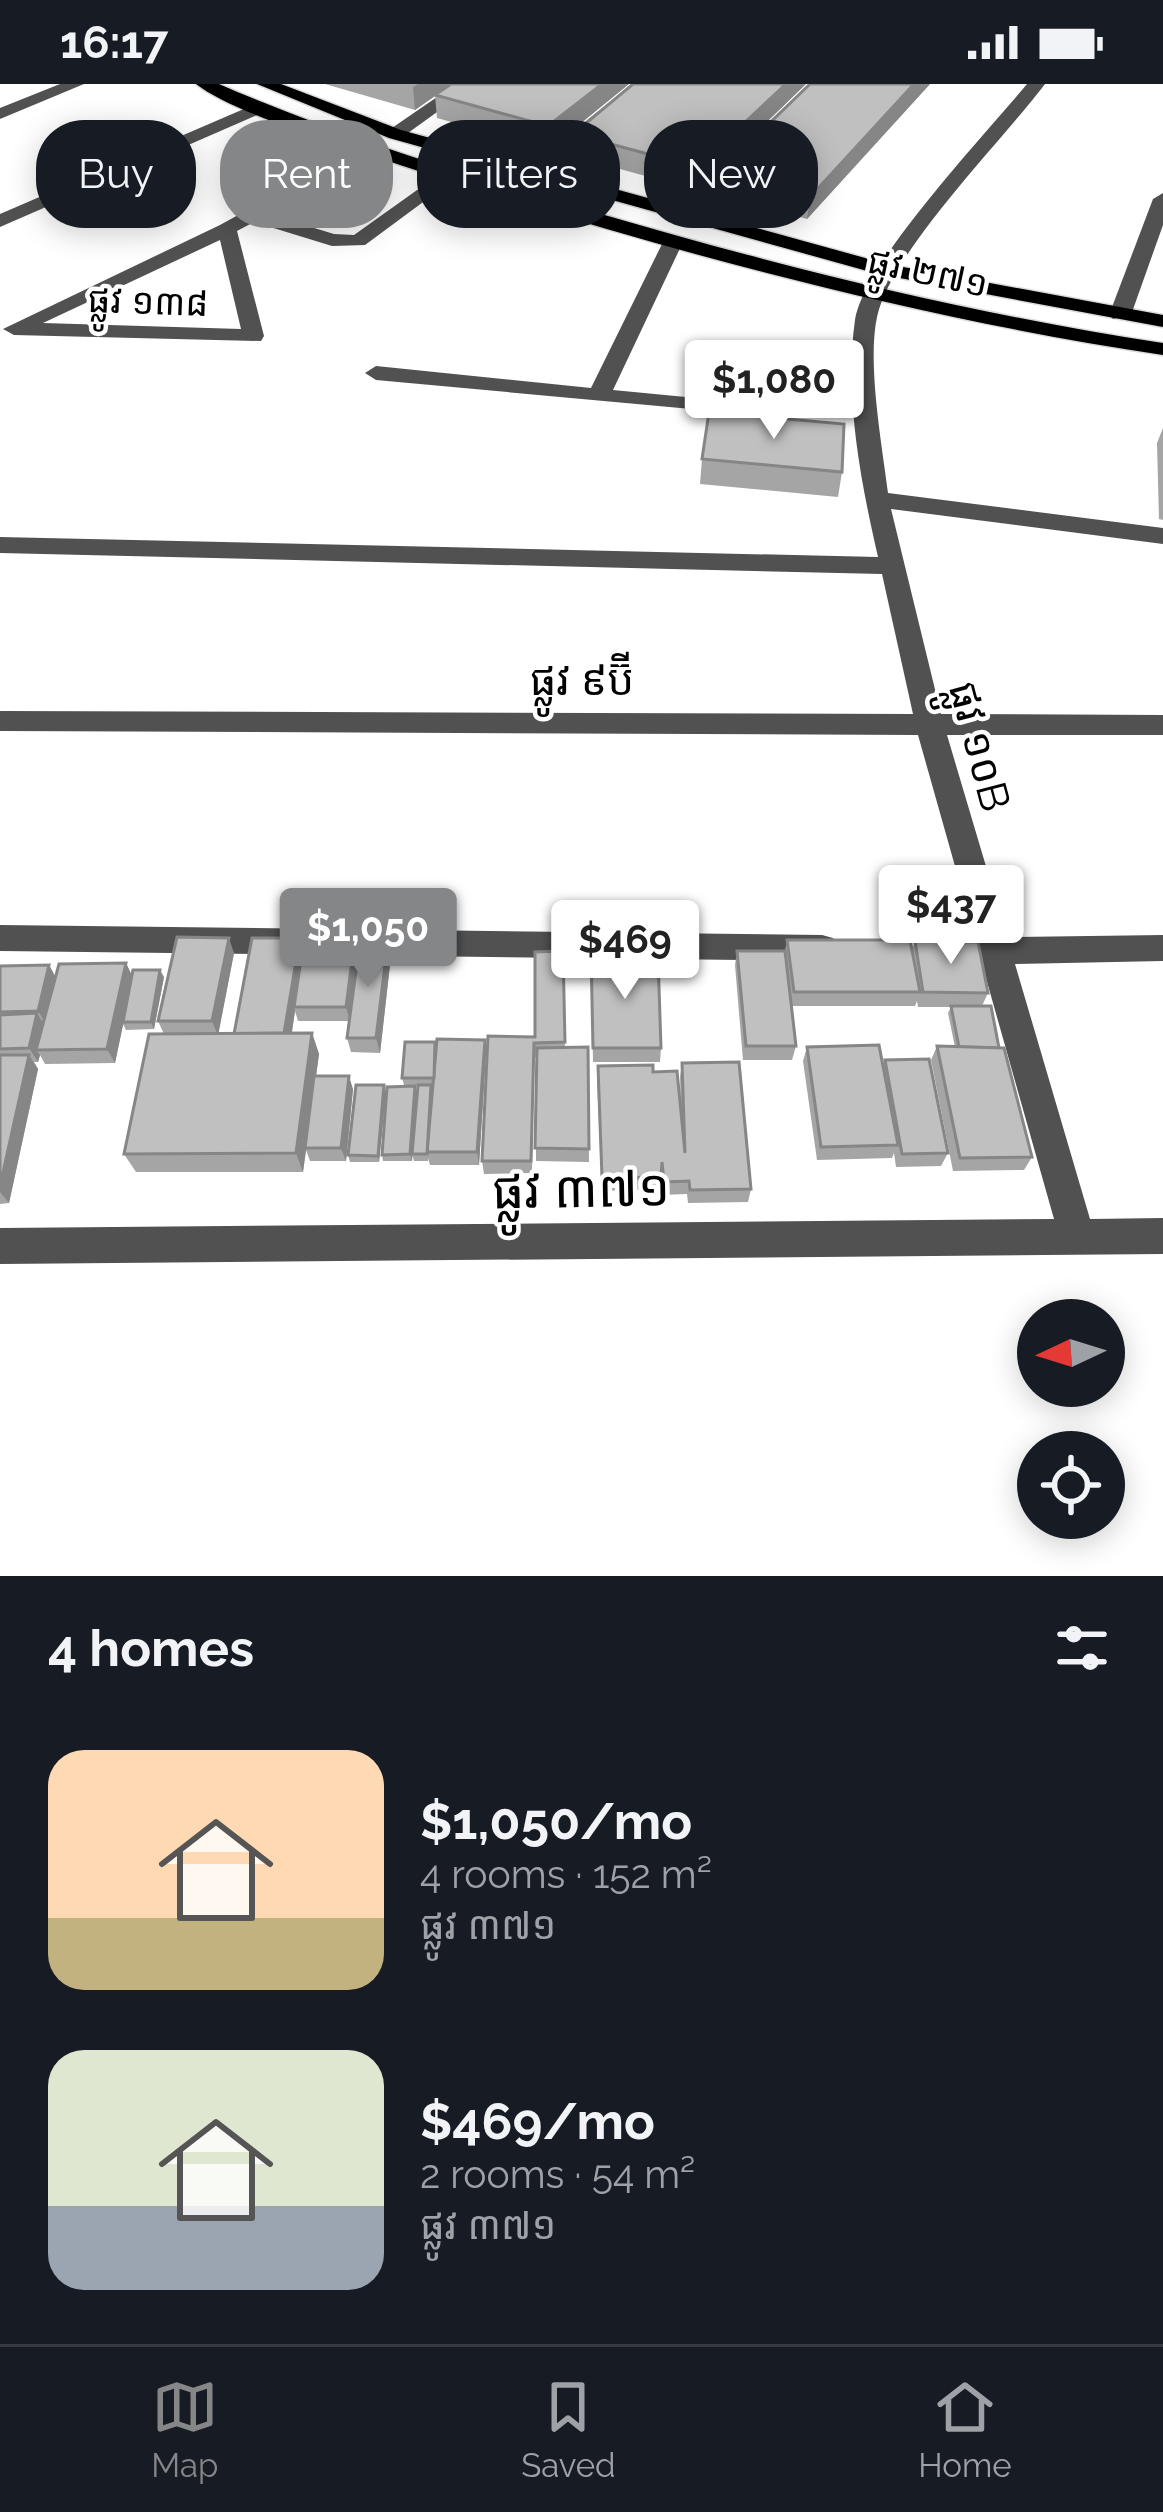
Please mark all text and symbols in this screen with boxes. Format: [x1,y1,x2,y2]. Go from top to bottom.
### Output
text: 16:17 [60,16,168,69]
chip: Buy [36,120,196,228]
chip: Rent [220,120,393,228]
chip: Filters [417,120,620,228]
chip: New [644,120,818,228]
street label: ផ្លូវ ២៧១ [862,239,992,317]
street label: ផ្លូវ ១៣៨ [87,278,209,336]
pin: $1,080 [676,340,872,442]
text: $1,080 [712,356,836,402]
street label: ផ្លូវ ៩ប៊ី [530,651,634,717]
street label: ផ្លូវ ១០B [927,676,1020,820]
pin: $437 [880,865,1022,967]
text: $437 [906,881,996,927]
pin: $1,050 [270,888,466,990]
pin: $469 [554,900,696,1002]
text: $1,050 [307,904,429,950]
text: $469 [578,916,672,962]
street label: ផ្លូវ ៣៧១ [491,1157,671,1236]
north arrow [1017,1299,1125,1407]
map controls [1017,1299,1125,1539]
button: locate [1017,1431,1125,1539]
icon: filters [1049,1615,1115,1681]
text: 4 homes [48,1618,254,1678]
text: $1,050/mo [420,1791,692,1851]
icon: home [144,1798,288,1942]
text: 4 rooms · 152 m² [420,1851,712,1897]
text: ផ្លូវ ៣៧១ [420,1902,556,1948]
text: $469/mo [420,2091,655,2151]
icon: home [144,2098,288,2242]
text: 2 rooms · 54 m² [420,2151,695,2197]
text: ផ្លូវ ៣៧១ [420,2202,556,2248]
tab: Map [151,2374,218,2485]
tab: Saved [521,2374,616,2485]
tab: Home [918,2374,1012,2485]

